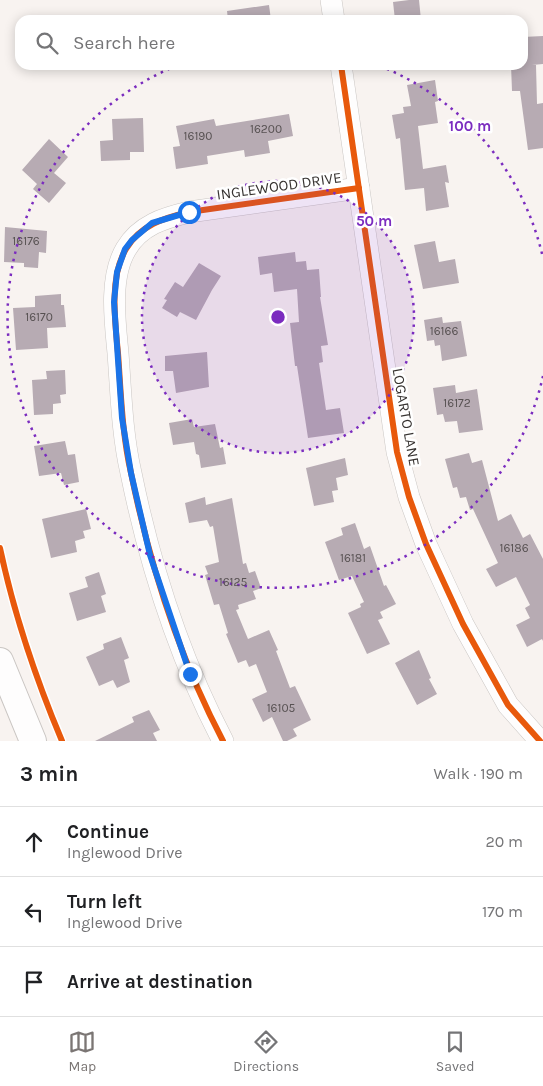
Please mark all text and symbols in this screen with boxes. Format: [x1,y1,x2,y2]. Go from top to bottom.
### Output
search box [15,15,528,70]
icon: search [33,29,61,57]
text: Search here [73,32,175,54]
text: 100 m [449,117,491,135]
house number: 16200 [250,122,282,136]
house number: 16190 [184,129,212,143]
street label: INGLEWOOD DRIVE [215,168,343,204]
route start [178,201,201,224]
text: 50 m [356,212,392,230]
house number: 16176 [12,234,40,248]
centre of rings [269,308,287,326]
house number: 16170 [25,310,53,324]
house number: 16166 [430,324,458,338]
street label: LOGARTO LANE [389,367,423,467]
house number: 16172 [443,396,471,410]
house number: 16186 [499,541,529,555]
house number: 16181 [340,551,366,565]
house number: 16125 [219,575,247,589]
route end [179,663,202,686]
house number: 16105 [267,701,296,715]
text: 3 min [20,762,78,786]
text: Walk · 190 m [434,764,523,783]
text: Continue [67,821,149,843]
icon: ahead [20,828,48,856]
text: 20 m [485,832,523,851]
text: Inglewood Drive [67,843,183,862]
text: Turn left [67,891,142,913]
icon: left [20,898,48,926]
text: 170 m [482,902,523,921]
text: Inglewood Drive [67,913,183,932]
icon: arrive [20,968,48,996]
text: Arrive at destination [67,971,253,993]
tab: Map [68,1028,96,1075]
tab: Directions [233,1028,299,1075]
tab: Saved [436,1028,475,1075]

